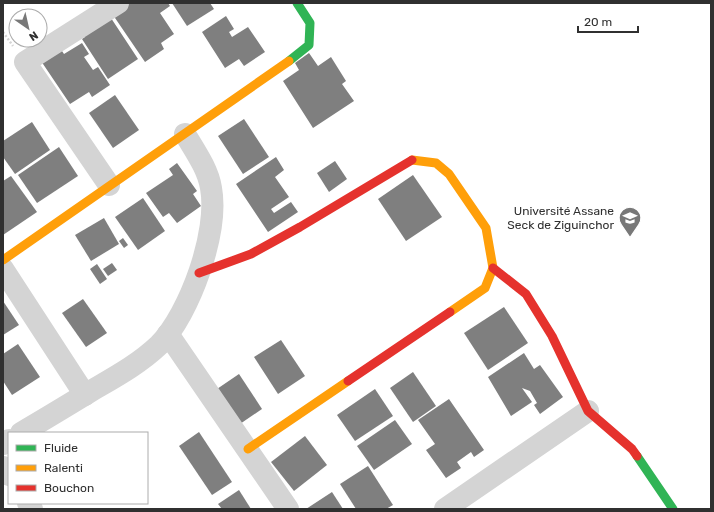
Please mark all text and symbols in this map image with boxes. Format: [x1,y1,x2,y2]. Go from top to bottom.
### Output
north arrow [8,8,48,48]
scale bar [578,8,638,34]
text: 20 m [584,15,612,29]
text: N [26,28,40,44]
place label: Université Assane Seck de Ziguinchor [507,204,614,232]
school or university icon: Université Assane Seck de Ziguinchor [617,205,643,238]
legend [8,432,148,504]
text: Fluide [44,441,78,455]
text: Ralenti [44,461,83,475]
text: Bouchon [44,481,94,495]

